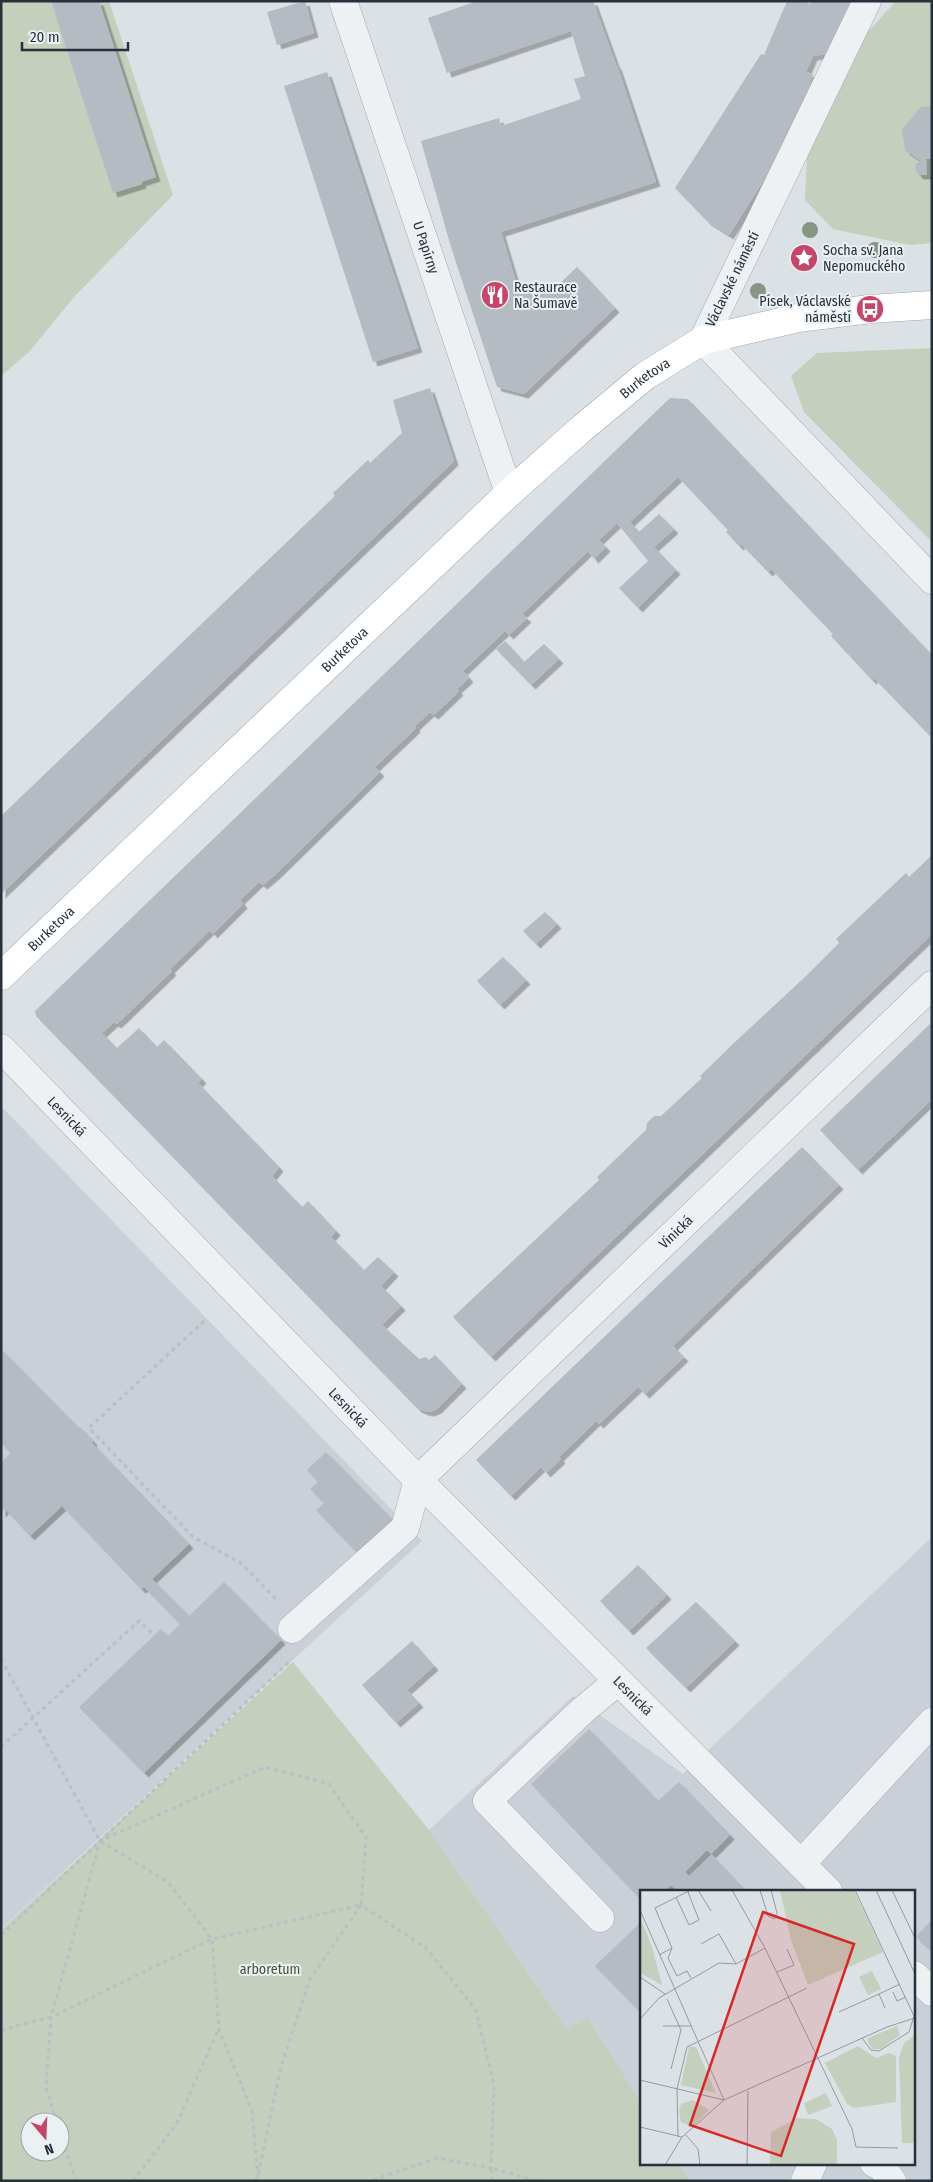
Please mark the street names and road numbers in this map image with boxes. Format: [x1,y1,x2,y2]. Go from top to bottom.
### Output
street label: U Papírny [409,219,443,277]
street label: Václavské náměstí [702,228,763,330]
street label: Burketova [617,355,673,402]
street label: Burketova [318,624,372,676]
street label: Burketova [25,903,78,955]
street label: Lesnická [44,1093,90,1140]
street label: Vinická [655,1212,697,1252]
street label: Lesnická [325,1385,371,1432]
street label: Lesnická [609,1673,656,1719]

